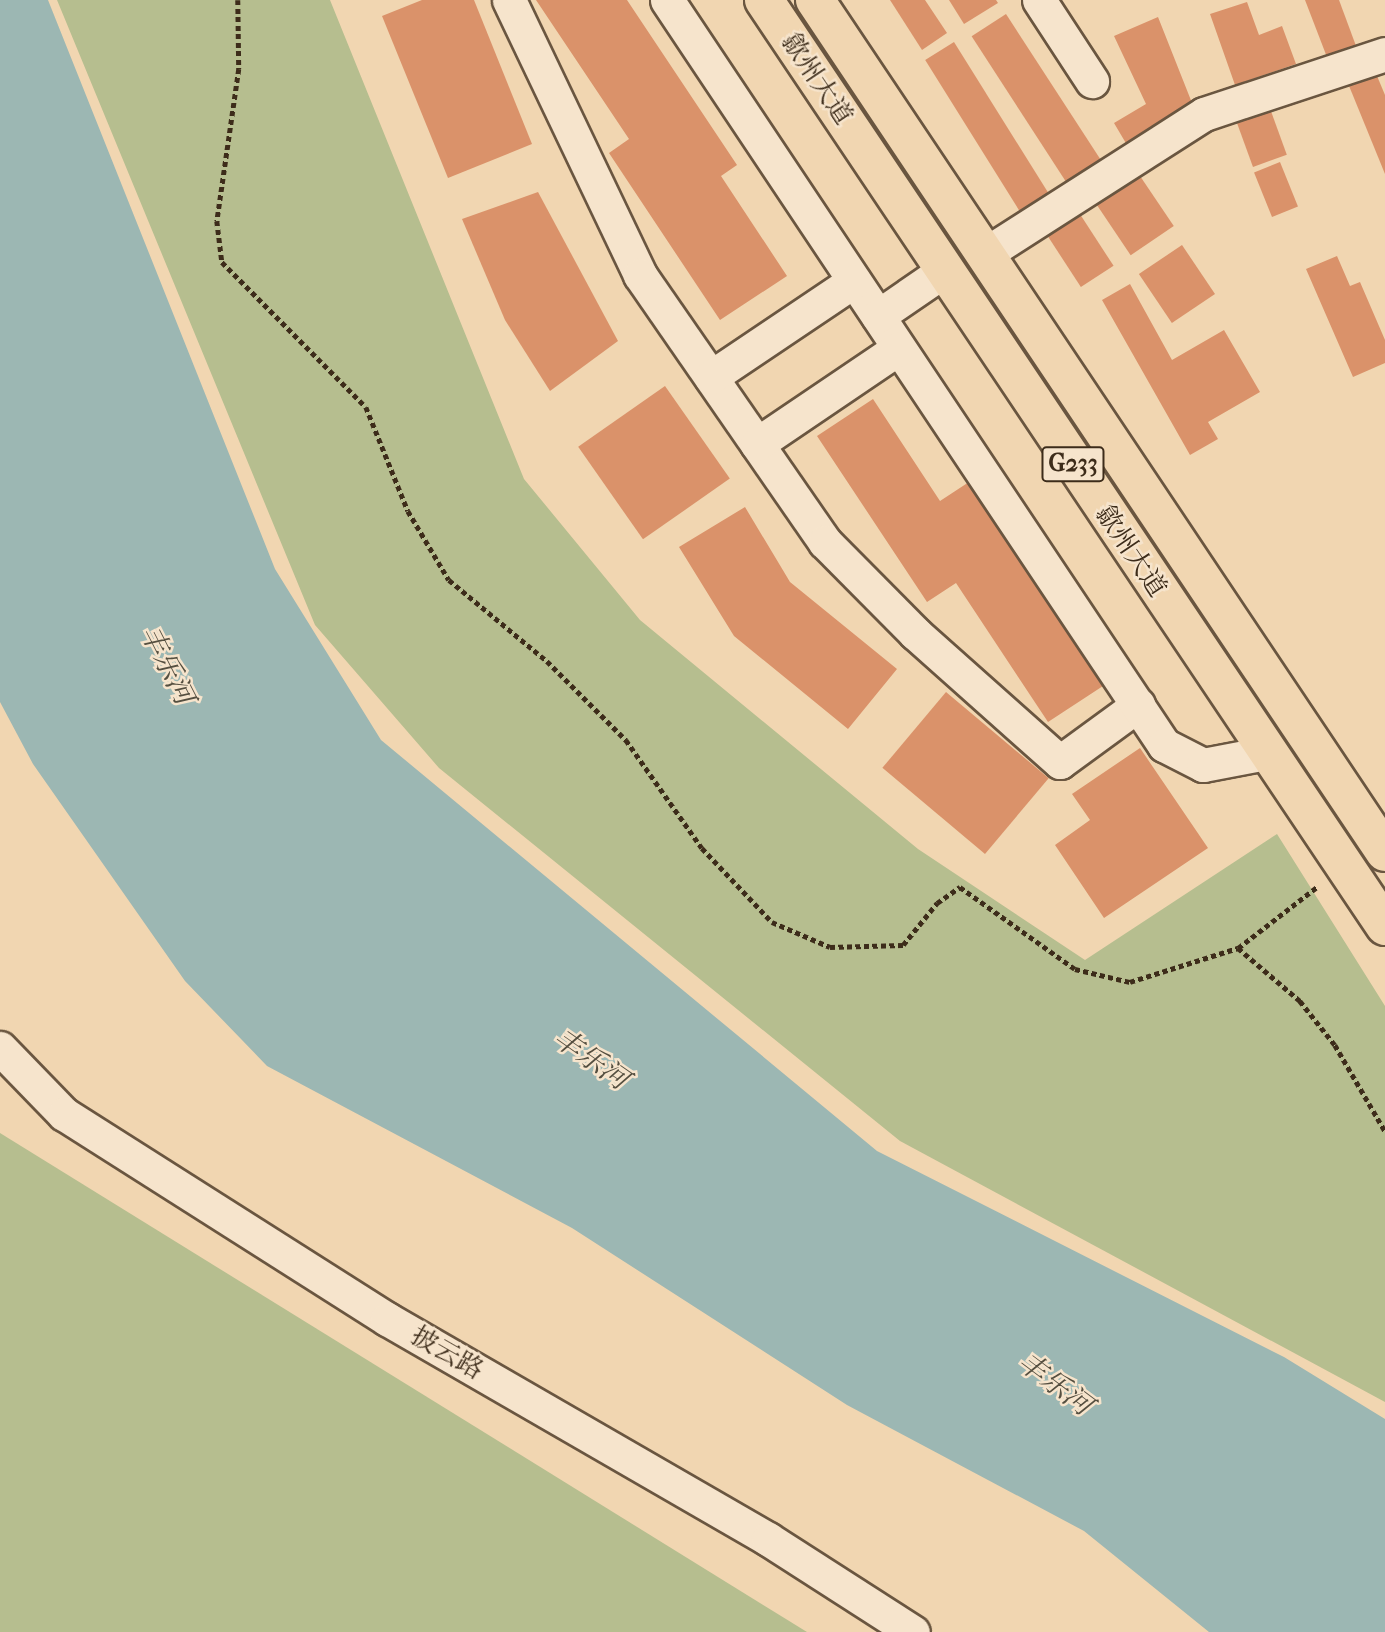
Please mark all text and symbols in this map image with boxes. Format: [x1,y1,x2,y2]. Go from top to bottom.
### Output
street label: 歙州大道 [775,27,859,131]
road number: G233 [1040,444,1106,485]
street label: 歙州大道 [1089,499,1173,603]
water label: 丰乐河 [133,620,201,710]
water label: 丰乐河 [547,1021,635,1097]
street label: 披云路 [405,1320,489,1386]
water label: 丰乐河 [1011,1345,1099,1423]

